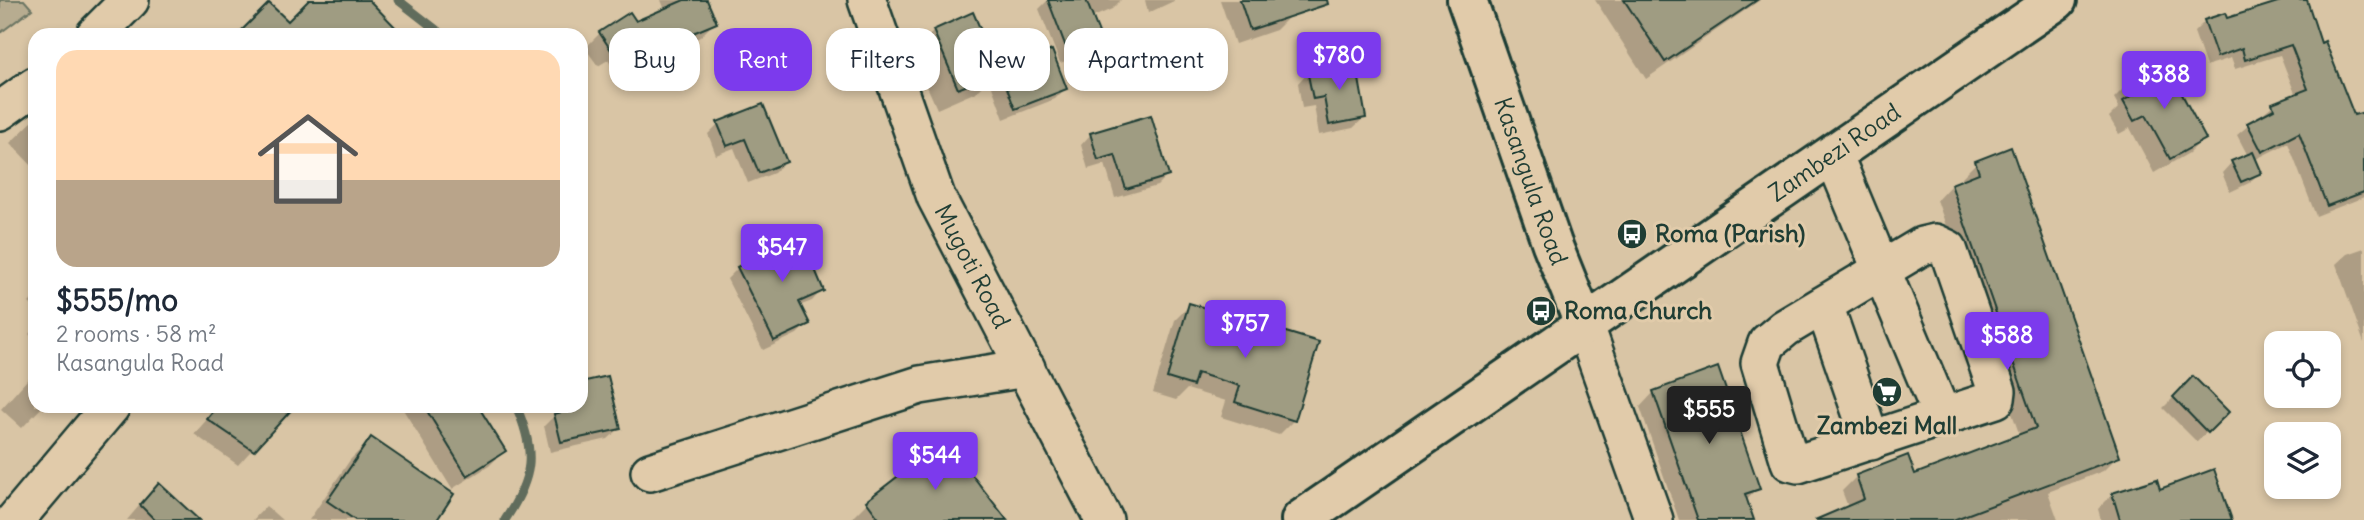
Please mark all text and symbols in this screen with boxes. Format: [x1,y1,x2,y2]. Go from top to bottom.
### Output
chip: Buy [609,28,700,91]
chip: Rent [714,28,812,91]
chip: Filters [826,28,940,91]
chip: New [954,28,1050,91]
chip: Apartment [1064,28,1228,91]
pin: $780 [1298,32,1380,92]
text: $780 [1313,40,1365,69]
pin: $388 [2123,52,2205,111]
text: $388 [2138,59,2190,88]
street label: Kasangula Road [1488,93,1575,269]
icon: home [245,96,371,222]
street label: Zambezi Road [1763,96,1906,208]
street label: Mugoti Road [928,199,1018,333]
bus stop icon: Roma (Parish) [1615,217,1649,251]
place label: Roma (Parish) [1655,218,1805,248]
pin: $547 [741,224,823,284]
text: $547 [757,232,807,261]
text: $555/mo [56,281,178,319]
bus stop icon: Roma Church [1524,294,1558,328]
place label: Roma Church [1564,295,1712,325]
pin: $757 [1204,300,1286,360]
text: $757 [1221,308,1269,337]
pin: $588 [1966,312,2048,372]
text: 2 rooms · 58 m² [56,319,217,348]
text: $588 [1981,320,2033,349]
map controls [2264,331,2341,499]
button: locate [2264,331,2341,408]
text: Kasangula Road [56,348,224,377]
supermarket icon: Zambezi Mall [1870,375,1904,409]
pin: $555 [1668,386,1750,446]
text: $555 [1683,394,1735,423]
place label: Zambezi Mall [1817,410,1957,440]
button: layers [2264,422,2341,499]
pin: $544 [894,433,976,492]
text: $544 [909,440,961,469]

